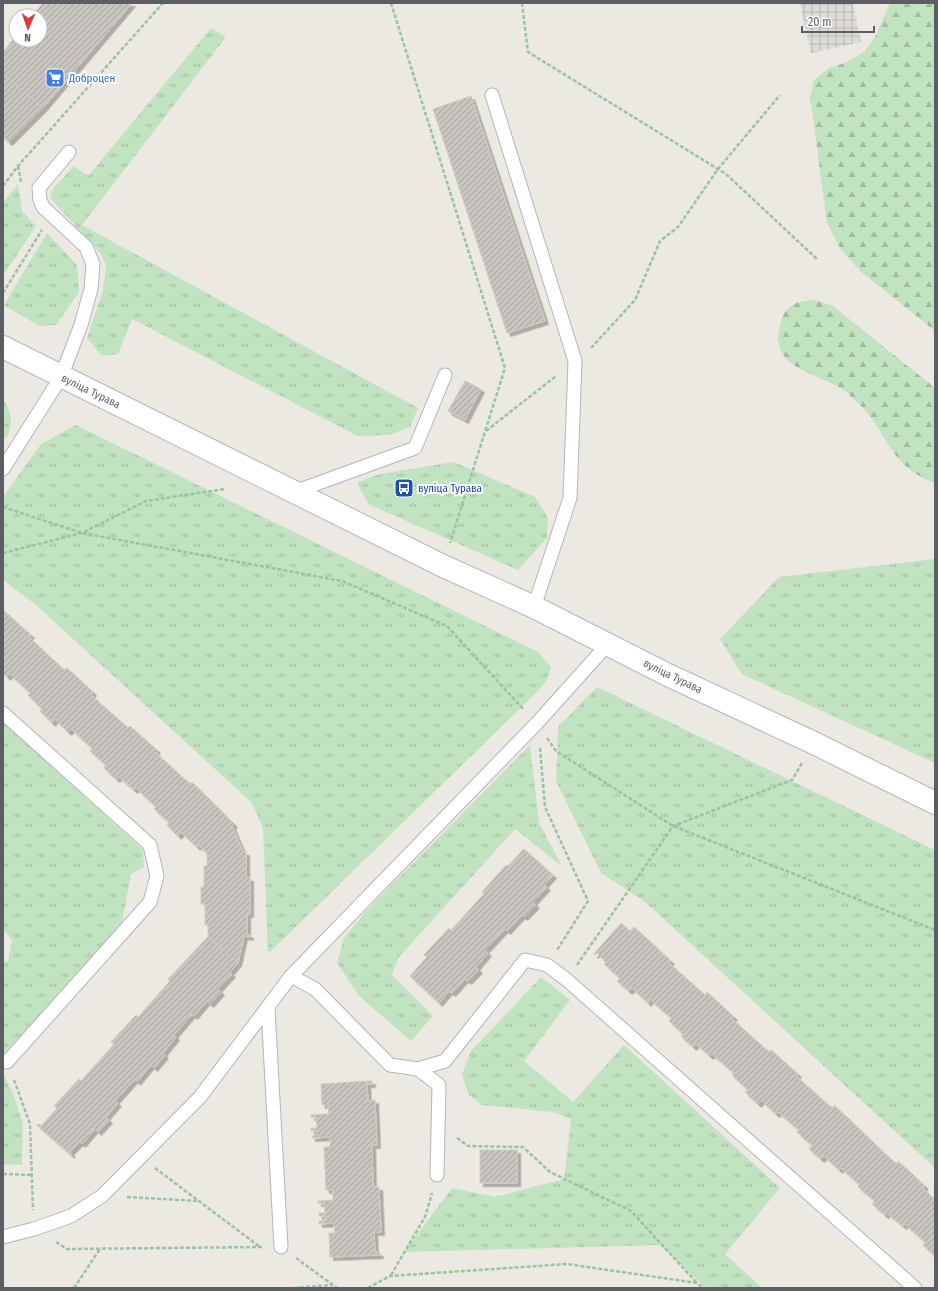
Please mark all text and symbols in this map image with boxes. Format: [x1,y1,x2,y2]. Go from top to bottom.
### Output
north arrow [8,8,48,48]
scale bar [802,8,874,34]
text: 20 m [808,15,832,29]
text: N [24,31,31,44]
supermarket icon: Доброцен [44,67,66,89]
place label: Доброцен [68,72,115,85]
street label: вуліца Турава [59,372,122,411]
bus stop icon: вуліца Турава [393,477,415,499]
place label: вуліца Турава [418,482,482,495]
street label: вуліца Турава [641,657,704,696]

